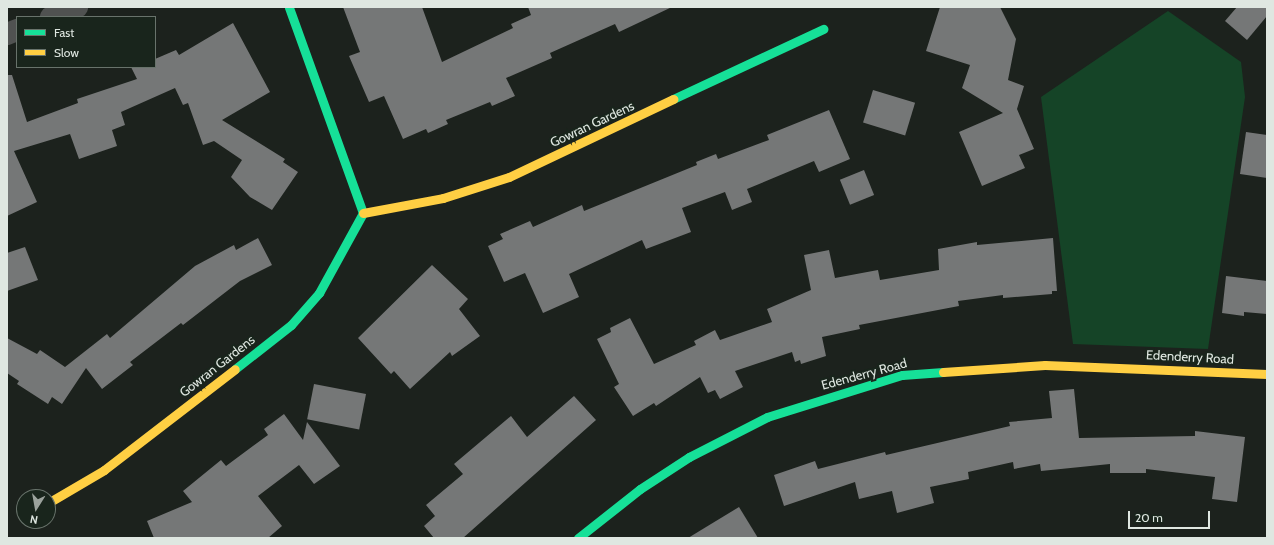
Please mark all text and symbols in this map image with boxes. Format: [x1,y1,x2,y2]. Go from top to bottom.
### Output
legend [16,16,156,68]
text: Fast [54,25,74,40]
text: Slow [54,45,79,60]
street label: Gowran Gardens [547,98,637,150]
street label: Gowran Gardens [176,332,258,400]
street label: Edenderry Road [1146,347,1234,367]
street label: Edenderry Road [820,355,908,393]
north arrow [16,489,56,529]
scale bar [1130,503,1212,529]
text: 20 m [1135,510,1163,525]
text: N [29,512,39,527]

